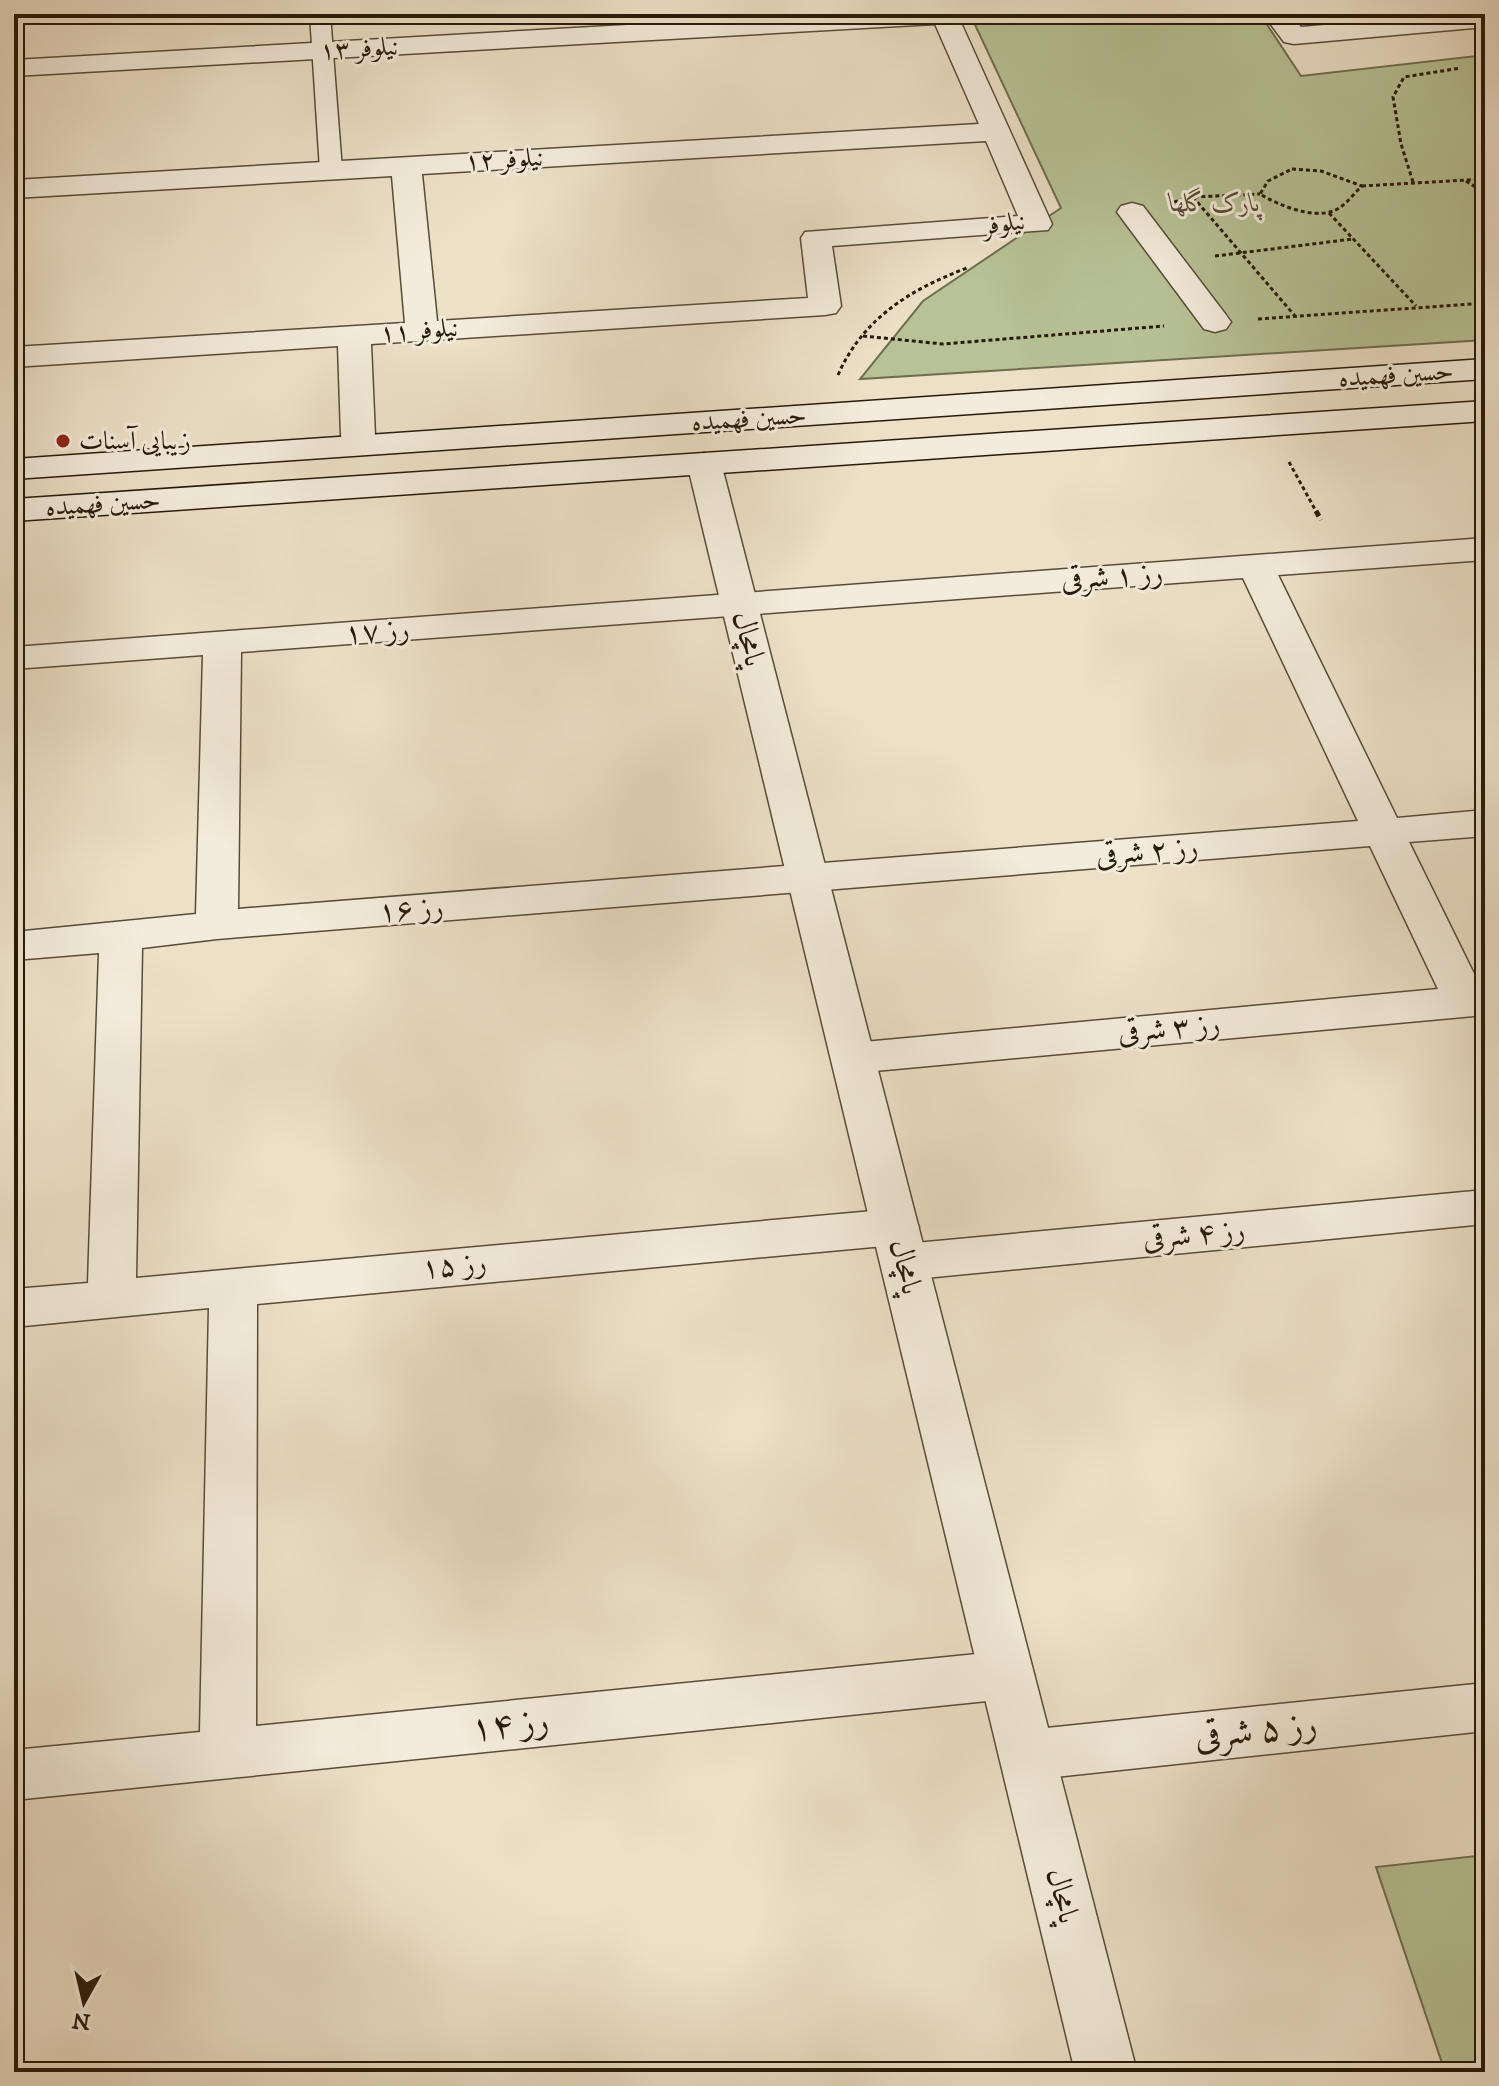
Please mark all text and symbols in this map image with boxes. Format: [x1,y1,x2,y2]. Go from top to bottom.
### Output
street label: نیلوفر ۱۳ [319,30,399,68]
street label: نیلوفر ۱۲ [464,141,544,179]
park label: پارک گلها [1168,187,1262,221]
street label: نیلوفر [977,205,1028,244]
street label: نیلوفر ۱۱ [378,312,460,350]
street label: حسین فهمیده [1337,355,1455,395]
street label: حسین فهمیده [690,399,808,439]
place label: زیبایی آسنات [79,425,191,458]
marker: زیبایی آسنات [54,432,72,450]
street label: حسین فهمیده [44,484,162,524]
street label: رز ۱ شرقی [1059,555,1165,599]
street label: پامچال [722,608,773,672]
street label: رز ۱۷ [343,611,411,653]
street label: رز ۲ شرقی [1094,829,1200,875]
street label: رز ۱۶ [377,889,445,931]
street label: رز ۳ شرقی [1116,1006,1222,1052]
street label: رز ۴ شرقی [1141,1212,1247,1258]
street label: پامچال [879,1236,930,1300]
street label: رز ۱۵ [420,1245,488,1287]
street label: رز ۱۴ [469,1699,551,1751]
street label: رز ۵ شرقی [1192,1702,1320,1760]
street label: پامچال [1036,1865,1087,1929]
north arrow [44,1962,124,2042]
text: N [71,2006,92,2035]

